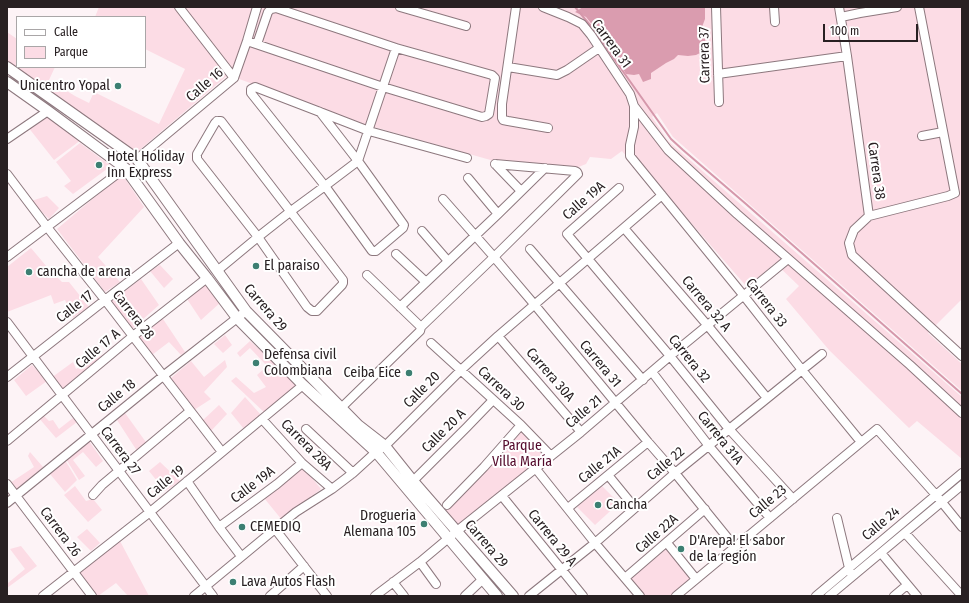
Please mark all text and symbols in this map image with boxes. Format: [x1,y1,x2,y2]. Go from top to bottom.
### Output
legend [16,16,146,68]
street label: Carrera 31 [588,16,634,72]
scale bar [825,16,920,42]
text: 100 m [830,24,859,38]
text: Calle [54,25,78,39]
street label: Carrera 37 [696,27,714,83]
text: Parque [54,45,88,59]
street label: Calle 16 [183,64,227,106]
place label: Unicentro Yopal [20,78,110,94]
marker: Unicentro Yopal [113,81,123,91]
street label: Carrera 38 [864,141,888,201]
place label: Hotel Holiday Inn Express [107,149,185,182]
marker: Hotel Holiday Inn Express [94,160,104,170]
street label: Calle 19A [559,178,609,224]
place label: El paraiso [264,258,320,274]
marker: El paraiso [251,261,261,271]
place label: cancha de arena [37,264,131,280]
marker: cancha de arena [24,267,34,277]
street label: Carrera 32 A [678,273,734,335]
street label: Carrera 33 [742,275,790,331]
street label: Carrera 29 [240,281,290,335]
street label: Calle 17 [53,287,97,327]
street label: Carrera 28 [109,287,157,343]
street label: Calle 17 A [72,326,124,372]
street label: Carrera 32 [665,332,713,386]
street label: Carrera 31 [576,337,624,391]
street label: Carrera 30A [522,345,578,405]
place label: Defensa civil Colombiana [264,347,336,380]
marker: Defensa civil Colombiana [251,358,261,368]
street label: Carrera 30 [474,363,528,415]
place label: Ceiba Eice [344,365,401,381]
street label: Calle 20 [400,368,444,412]
marker: Ceiba Eice [404,368,414,378]
street label: Calle 18 [95,376,139,416]
street label: Calle 21 [562,392,606,432]
street label: Calle 20 A [418,405,470,457]
street label: Carrera 31A [693,408,747,468]
street label: Carrera 28A [277,416,335,474]
street label: Carrera 27 [96,423,144,479]
park label: Parque Villa María [492,438,552,470]
street label: Calle 21A [575,443,625,487]
street label: Calle 22 [644,444,688,484]
street label: Calle 19 [144,462,188,502]
street label: Calle 19A [228,463,278,507]
street label: Calle 23 [746,482,790,522]
place label: Cancha [606,497,647,513]
marker: Cancha [593,500,603,510]
street label: Calle 24 [859,503,903,545]
street label: Carrera 26 [36,504,84,560]
street label: Carrera 29 A [524,506,580,570]
place label: Drogueria Alemana 105 [344,508,416,540]
street label: Calle 22A [632,511,682,557]
street label: Carrera 29 [461,517,511,571]
place label: CEMEDIQ [250,519,301,535]
marker: Drogueria Alemana 105 [419,519,429,529]
marker: CEMEDIQ [237,522,247,532]
place label: D'Arepa! El sabor de la región [689,533,785,566]
marker: D'Arepa! El sabor de la región [676,544,686,554]
place label: Lava Autos Flash [241,574,335,590]
marker: Lava Autos Flash [228,577,238,587]

